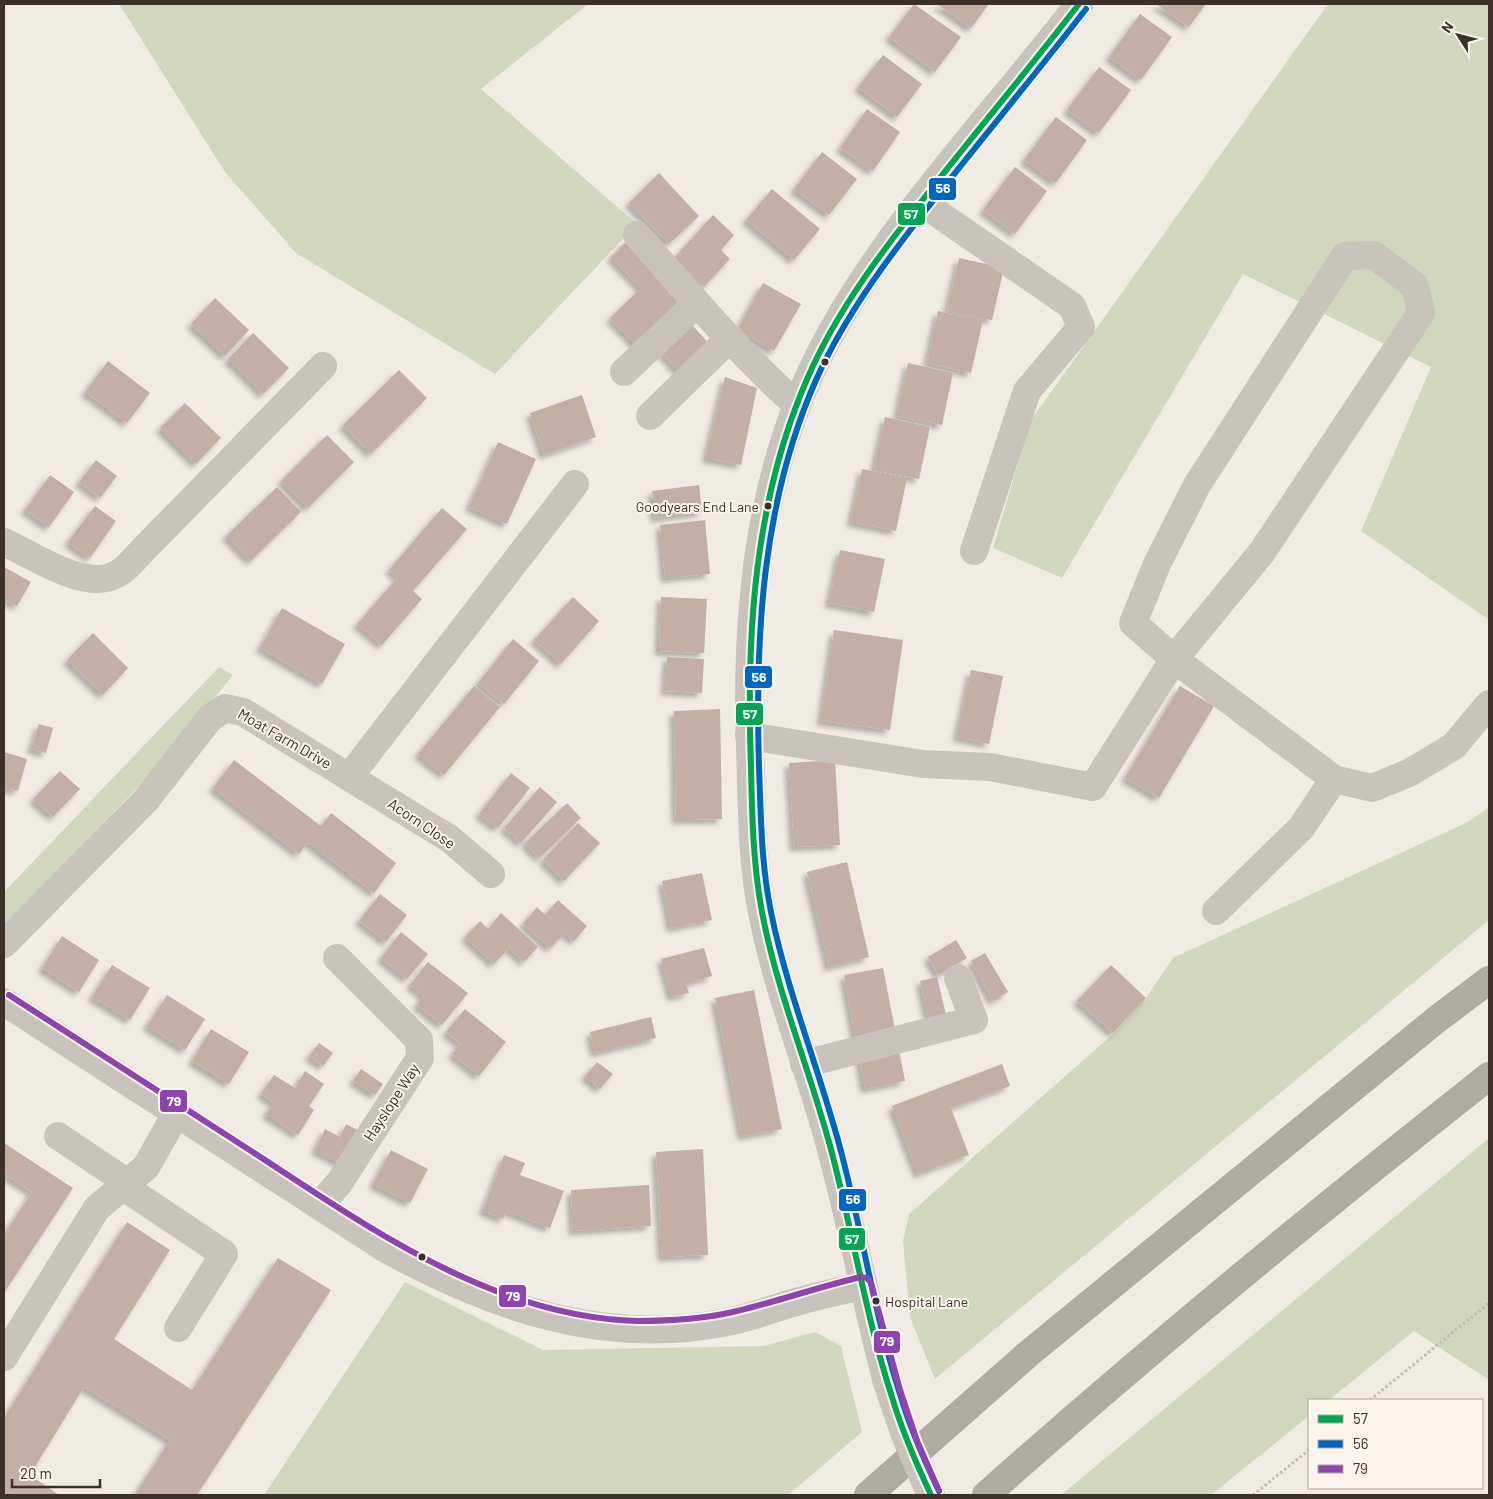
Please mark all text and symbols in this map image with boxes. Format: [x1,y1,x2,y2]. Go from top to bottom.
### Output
north arrow [1433,10,1483,60]
text: N [1437,18,1457,36]
line badge: 56 [928,177,957,201]
text: 56 [935,179,951,196]
line badge: 57 [897,202,926,226]
text: 57 [904,205,918,222]
unlabelled marker [820,357,830,367]
place label: Goodyears End Lane [636,498,759,515]
marker: Goodyears End Lane [763,501,773,511]
line badge: 56 [744,665,773,689]
text: 56 [751,668,767,685]
line badge: 57 [735,702,764,726]
street label: Moat Farm Drive [235,704,335,772]
text: 57 [743,705,757,722]
street label: Acorn Close [385,794,459,852]
street label: Hayslope Way [359,1060,423,1144]
line badge: 79 [159,1089,188,1113]
text: 79 [167,1092,181,1109]
line badge: 56 [838,1188,867,1212]
text: 56 [845,1190,861,1207]
line badge: 57 [838,1227,866,1251]
text: 57 [845,1230,859,1247]
unlabelled marker [417,1252,427,1262]
line badge: 79 [498,1284,527,1308]
text: 79 [506,1287,520,1304]
place label: Hospital Lane [885,1293,968,1310]
marker: Hospital Lane [871,1296,881,1306]
line badge: 79 [873,1330,901,1354]
text: 79 [880,1332,894,1349]
legend [1308,1399,1483,1489]
text: 57 [1353,1409,1368,1427]
text: 56 [1353,1434,1368,1452]
scale bar [12,1456,100,1488]
text: 79 [1353,1459,1368,1477]
text: 20 m [20,1464,52,1482]

